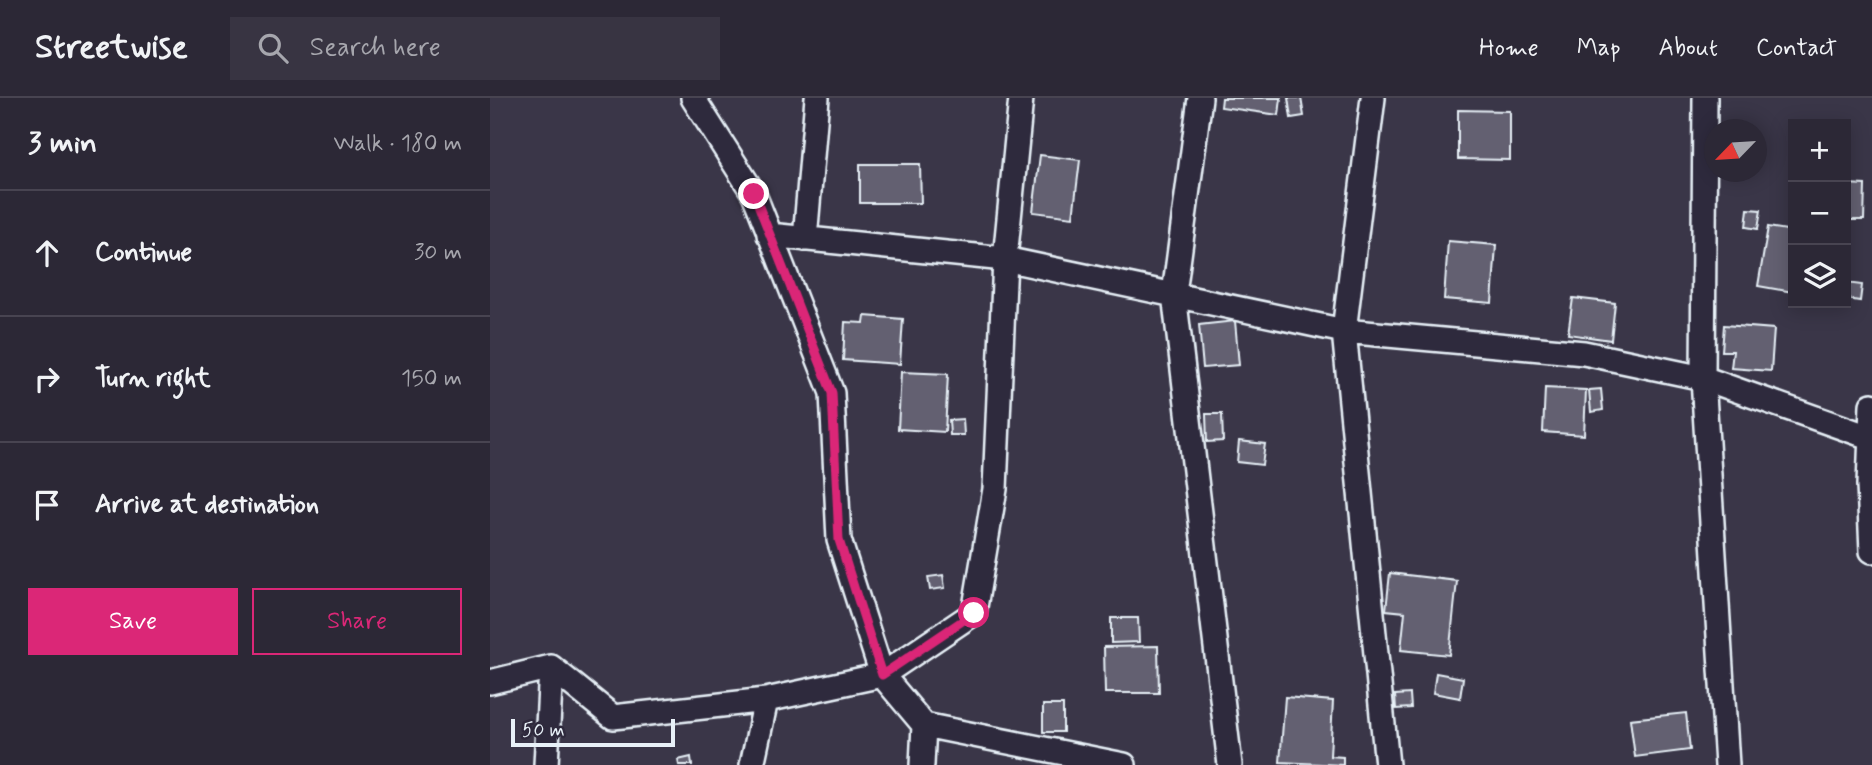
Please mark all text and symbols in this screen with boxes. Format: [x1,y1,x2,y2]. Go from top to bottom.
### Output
search box [230,17,720,80]
text: Streetwise [35,26,188,70]
icon: search [254,29,292,67]
text: Search here [310,31,441,65]
text: Home [1479,33,1539,64]
text: Map [1577,33,1621,64]
text: About [1659,33,1718,64]
text: Contact [1756,33,1837,64]
north arrow [1704,119,1767,182]
map controls [1788,119,1851,308]
button: + [1788,119,1851,182]
text: 3 min [28,124,97,163]
text: Walk · 180 m [333,129,462,159]
route end [738,178,769,209]
button: − [1788,182,1851,245]
icon: ahead [28,234,66,272]
text: Continue [95,236,192,270]
text: 30 m [414,238,462,268]
button: layers [1788,245,1851,308]
icon: right [28,360,66,398]
text: Turn right [95,362,211,396]
text: 150 m [401,364,462,394]
icon: arrive [28,486,66,524]
text: Arrive at destination [95,488,319,522]
button: Save [28,588,238,655]
button: Share [252,588,462,655]
route start [958,597,989,628]
scale bar [511,716,676,748]
text: 50 m [522,718,565,743]

